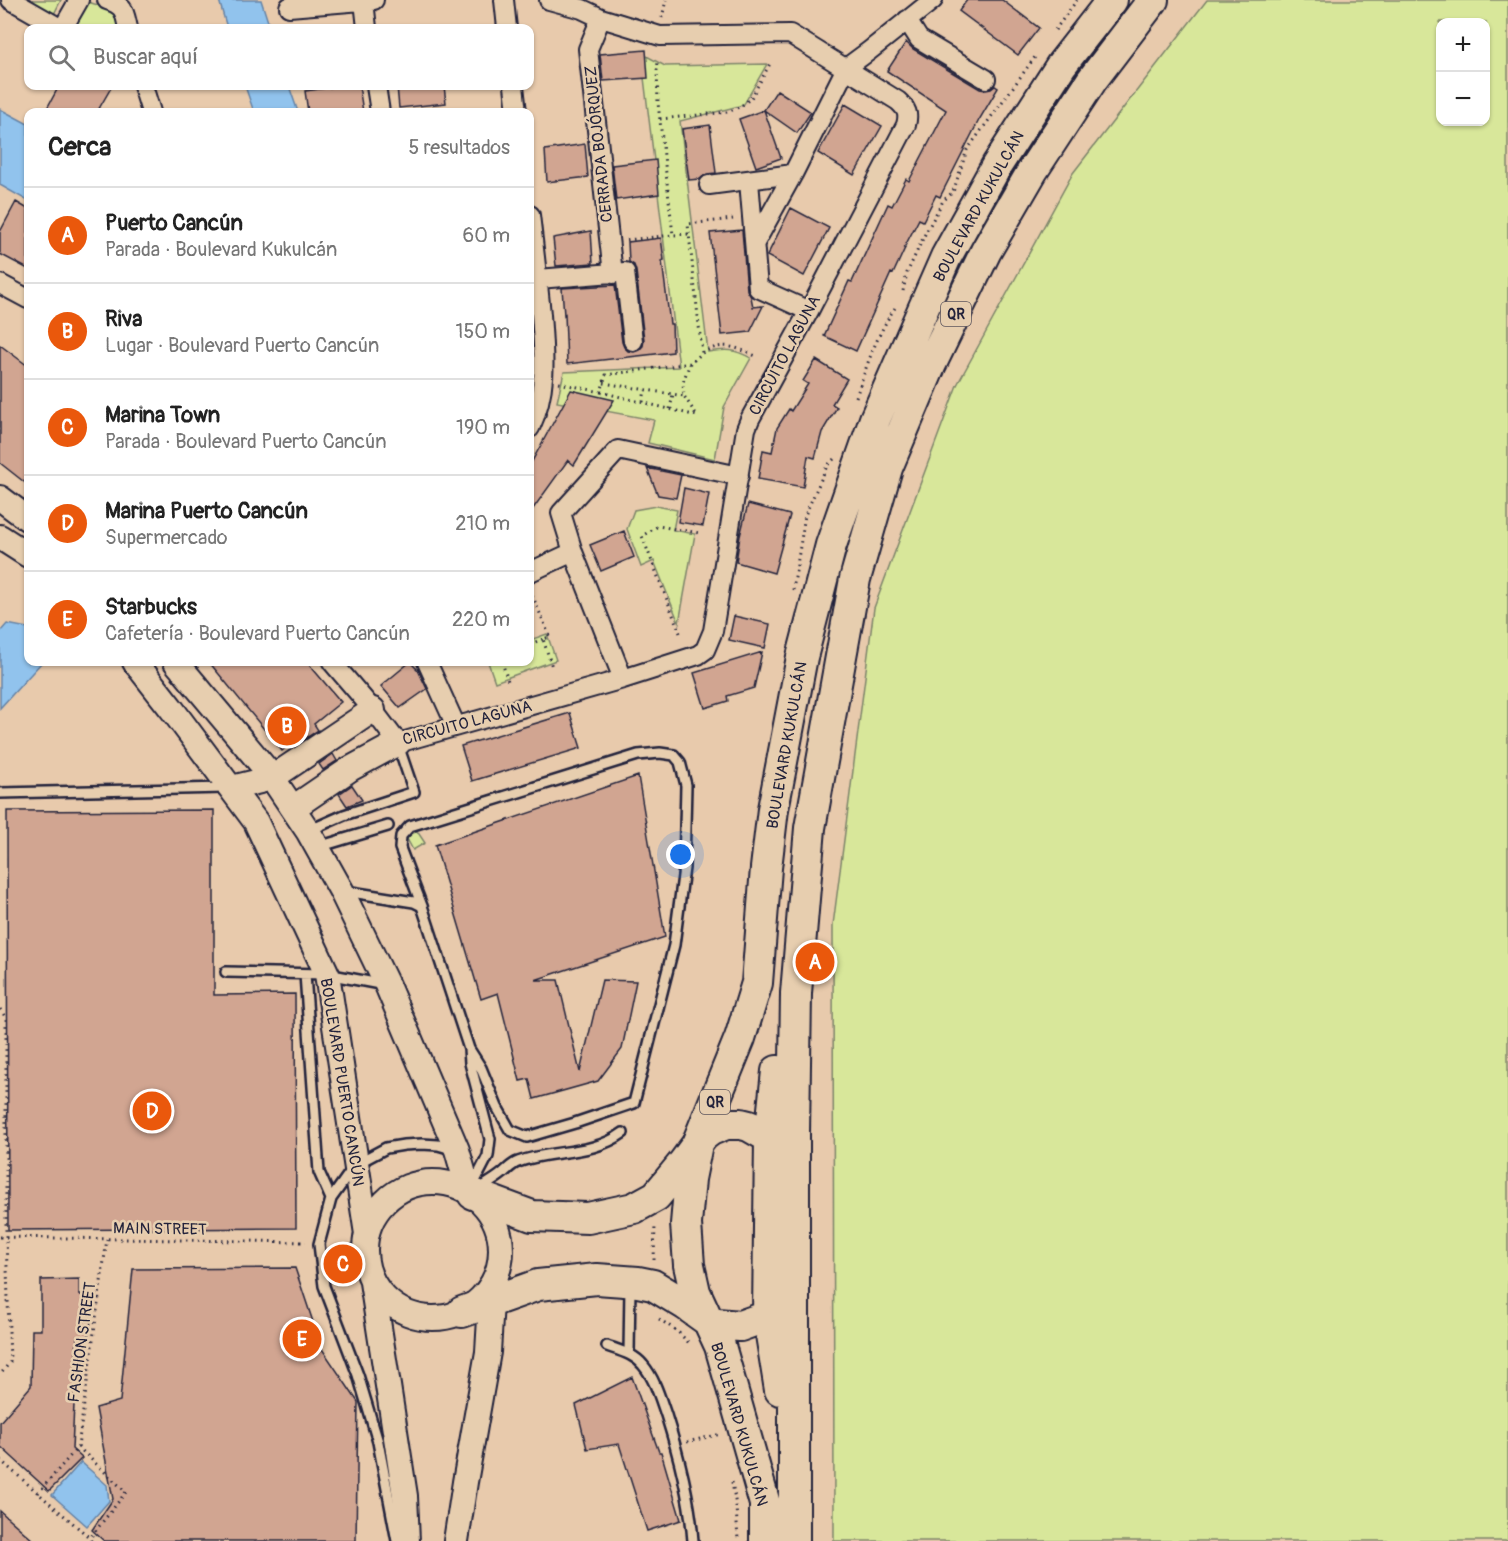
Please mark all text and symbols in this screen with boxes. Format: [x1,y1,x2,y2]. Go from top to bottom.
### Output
map controls [1436,18,1490,126]
button: + [1436,18,1490,72]
search box [24,24,534,90]
icon: search [45,41,78,74]
text: Buscar aquí [93,43,198,71]
street label: CERRADA BOJÓRQUEZ [580,64,617,223]
button: − [1436,72,1490,126]
street label: BOULEVARD KUKULCÁN [929,127,1029,286]
text: Cerca [48,131,111,163]
text: 5 resultados [408,135,510,160]
text: Puerto Cancún [105,209,243,237]
text: A [61,223,74,248]
text: 60 m [463,223,510,248]
text: Parada · Boulevard Kukulcán [105,237,337,262]
street label: CIRCUITO LAGUNA [745,292,825,419]
road number: QR [941,302,971,326]
text: Riva [105,305,142,333]
text: B [62,319,73,344]
text: 150 m [456,319,510,344]
text: Lugar · Boulevard Puerto Cancún [105,333,379,358]
text: Marina Town [105,401,220,429]
text: C [61,415,74,440]
text: 190 m [456,415,510,440]
text: Parada · Boulevard Puerto Cancún [105,429,387,454]
text: Marina Puerto Cancún [105,497,308,525]
text: D [61,511,74,536]
text: 210 m [455,511,510,536]
text: Supermercado [105,525,228,550]
text: Starbucks [105,593,197,621]
text: E [62,607,73,632]
text: 220 m [452,607,510,632]
text: Cafetería · Boulevard Puerto Cancún [105,621,410,646]
street label: BOULEVARD KUKULCÁN [762,660,812,830]
street label: CIRCUITO LAGUNA [400,696,534,750]
pin: B [268,704,306,748]
your location [666,840,695,869]
pin: A [796,940,834,984]
street label: BOULEVARD PUERTO CANCÚN [316,977,368,1188]
pin: D [132,1088,172,1134]
road number: QR [700,1090,730,1114]
street label: MAIN STREET [113,1218,207,1240]
pin: C [324,1242,362,1286]
street label: FASHION STREET [64,1281,100,1404]
pin: E [282,1316,322,1362]
street label: BOULEVARD KUKULCÁN [706,1340,772,1509]

